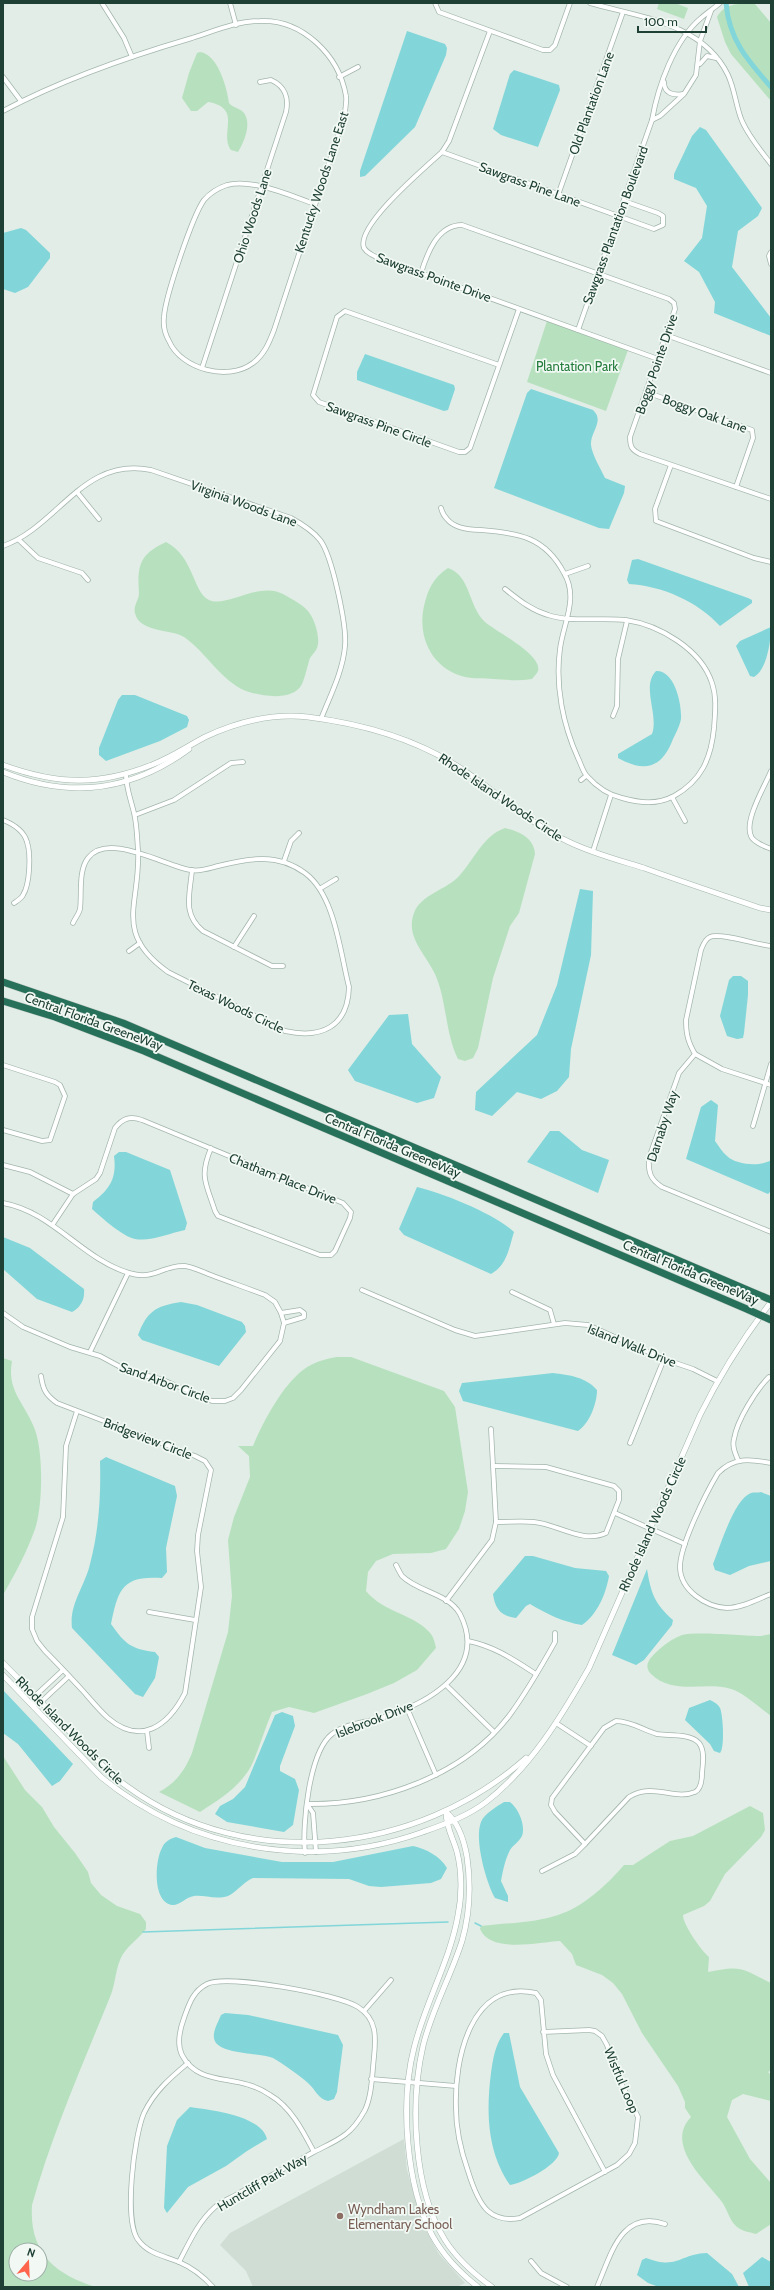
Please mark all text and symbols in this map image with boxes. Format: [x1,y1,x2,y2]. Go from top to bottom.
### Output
scale bar [638,8,706,34]
text: 100 m [644,14,678,29]
street label: Old Plantation Lane [565,49,617,157]
street label: Kentucky Woods Lane East [291,109,352,255]
street label: Sawgrass Plantation Boulevard [579,144,651,306]
street label: Sawgrass Pine Lane [477,158,583,210]
street label: Ohio Woods Lane [229,167,275,265]
street label: Sawgrass Pointe Drive [374,249,494,305]
street label: Boggy Pointe Drive [631,312,681,416]
park label: Plantation Park [536,358,618,374]
street label: Boggy Oak Lane [660,390,750,436]
street label: Sawgrass Pine Circle [324,397,434,451]
street label: Virginia Woods Lane [189,476,300,530]
street label: Rhode Island Woods Circle [436,749,566,845]
street label: Texas Woods Circle [185,976,287,1036]
street label: Central Florida GreeneWay [23,989,166,1054]
street label: Darnaby Way [643,1088,681,1164]
street label: Central Florida GreeneWay [323,1109,464,1181]
street label: Chatham Place Drive [227,1149,339,1207]
street label: Central Florida GreeneWay [621,1236,762,1308]
street label: Island Walk Drive [585,1320,679,1370]
street label: Sand Arbor Circle [117,1358,213,1406]
street label: Bridgeview Circle [101,1414,195,1462]
street label: Rhode Island Woods Circle [615,1454,689,1594]
street label: Rhode Island Woods Circle [13,1673,128,1788]
street label: Islebrook Drive [333,1697,415,1741]
street label: Wistful Loop [601,2045,643,2115]
street label: Huntcliff Park Way [214,2150,310,2214]
place label: Wyndham Lakes Elementary School [348,2201,452,2232]
marker: Wyndham Lakes Elementary School [335,2211,345,2221]
north arrow [8,2242,48,2282]
text: N [25,2245,37,2260]

